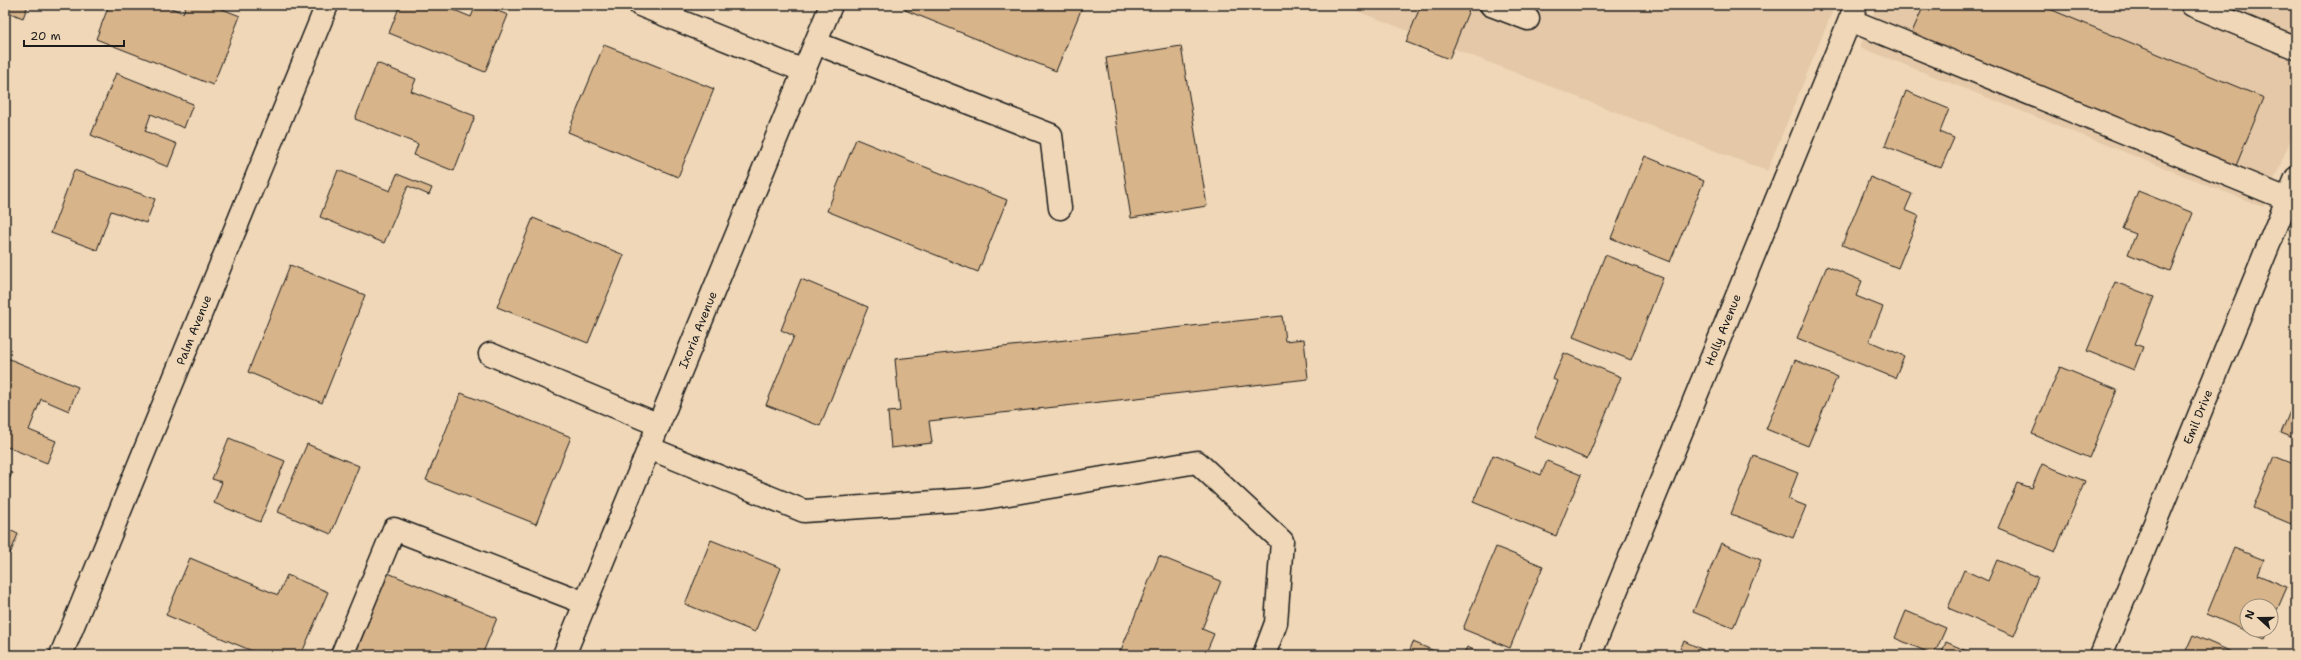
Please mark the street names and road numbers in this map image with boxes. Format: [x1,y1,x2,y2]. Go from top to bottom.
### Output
street label: Ixoria Avenue [675,289,721,371]
street label: Palm Avenue [173,292,215,367]
street label: Holly Avenue [1701,292,1745,368]
street label: Emil Drive [2180,387,2216,447]

